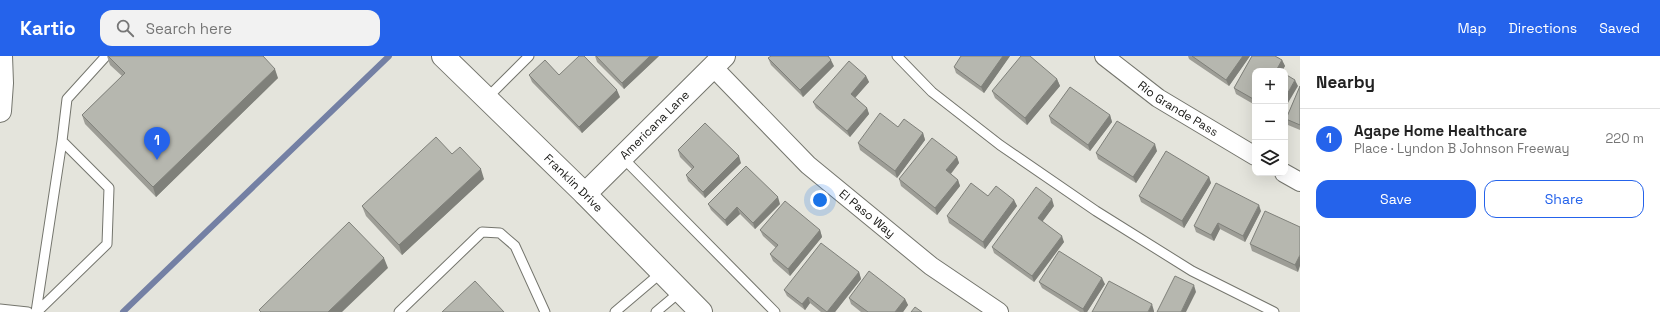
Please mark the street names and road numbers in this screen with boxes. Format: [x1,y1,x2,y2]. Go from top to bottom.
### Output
street label: Rio Grande Pass [1135,77,1221,140]
street label: Americana Lane [616,87,693,163]
street label: Franklin Drive [540,150,606,216]
street label: El Paso Way [836,186,898,241]

